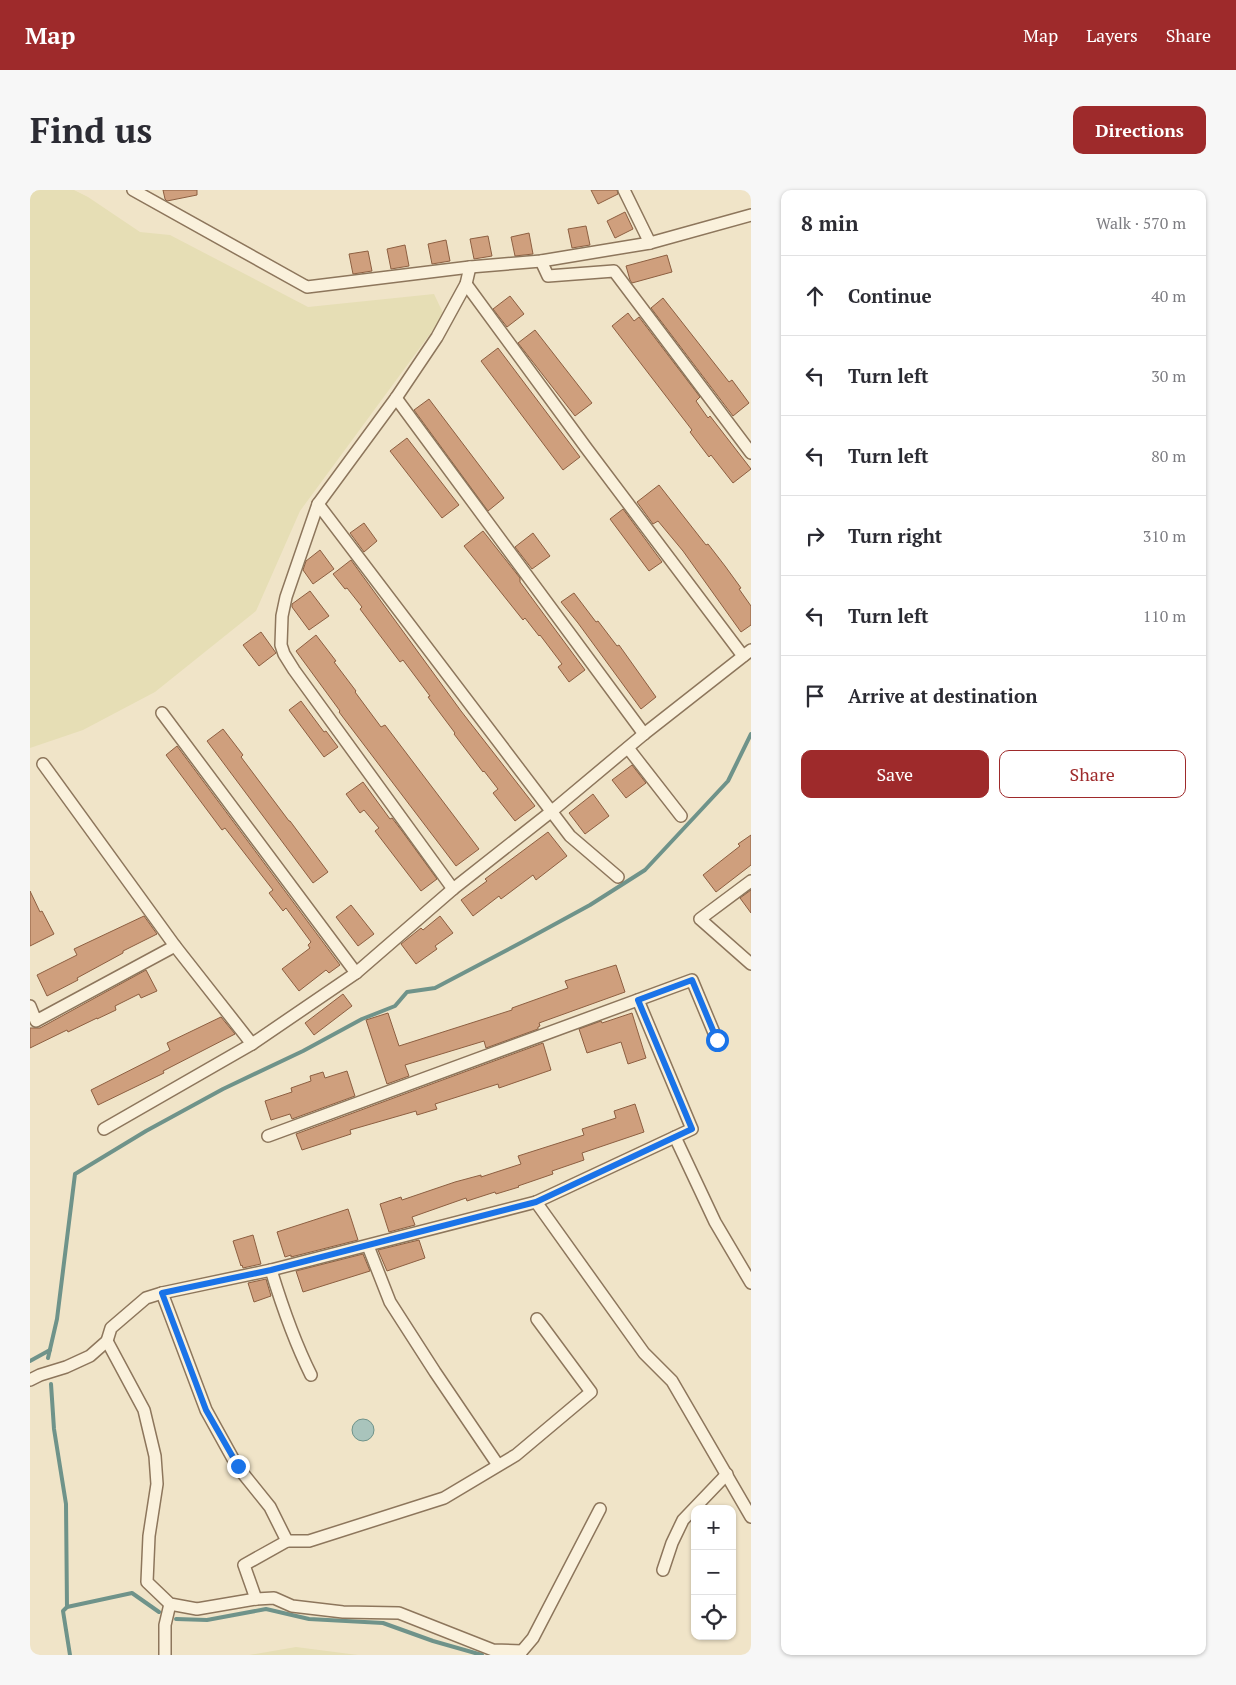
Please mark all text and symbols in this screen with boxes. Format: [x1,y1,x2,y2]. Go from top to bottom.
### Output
text: Map [25,19,75,51]
text: Map [1023,23,1058,47]
text: Layers [1086,23,1138,47]
text: Share [1166,23,1211,47]
button: Directions [1073,106,1206,154]
text: Find us [30,107,152,153]
text: 8 min [801,209,858,237]
text: Walk · 570 m [1096,212,1186,234]
icon: ahead [801,282,829,310]
text: Continue [848,283,932,308]
text: 40 m [1151,285,1186,307]
icon: left [801,362,829,390]
text: Turn left [848,363,929,388]
text: 30 m [1151,365,1186,387]
icon: left [801,442,829,470]
text: Turn left [848,443,929,468]
text: 80 m [1151,445,1186,467]
icon: right [801,522,829,550]
text: Turn right [848,523,942,548]
text: 310 m [1143,525,1186,547]
icon: left [801,602,829,630]
text: Turn left [848,603,929,628]
text: 110 m [1143,605,1186,627]
icon: arrive [801,682,829,710]
text: Arrive at destination [848,683,1037,708]
button: Save [801,750,989,798]
button: Share [999,750,1186,798]
route start [706,1029,729,1052]
route end [227,1455,250,1478]
map controls [691,1505,736,1640]
button: + [691,1505,736,1550]
button: − [691,1550,736,1595]
button: locate [691,1595,736,1640]

